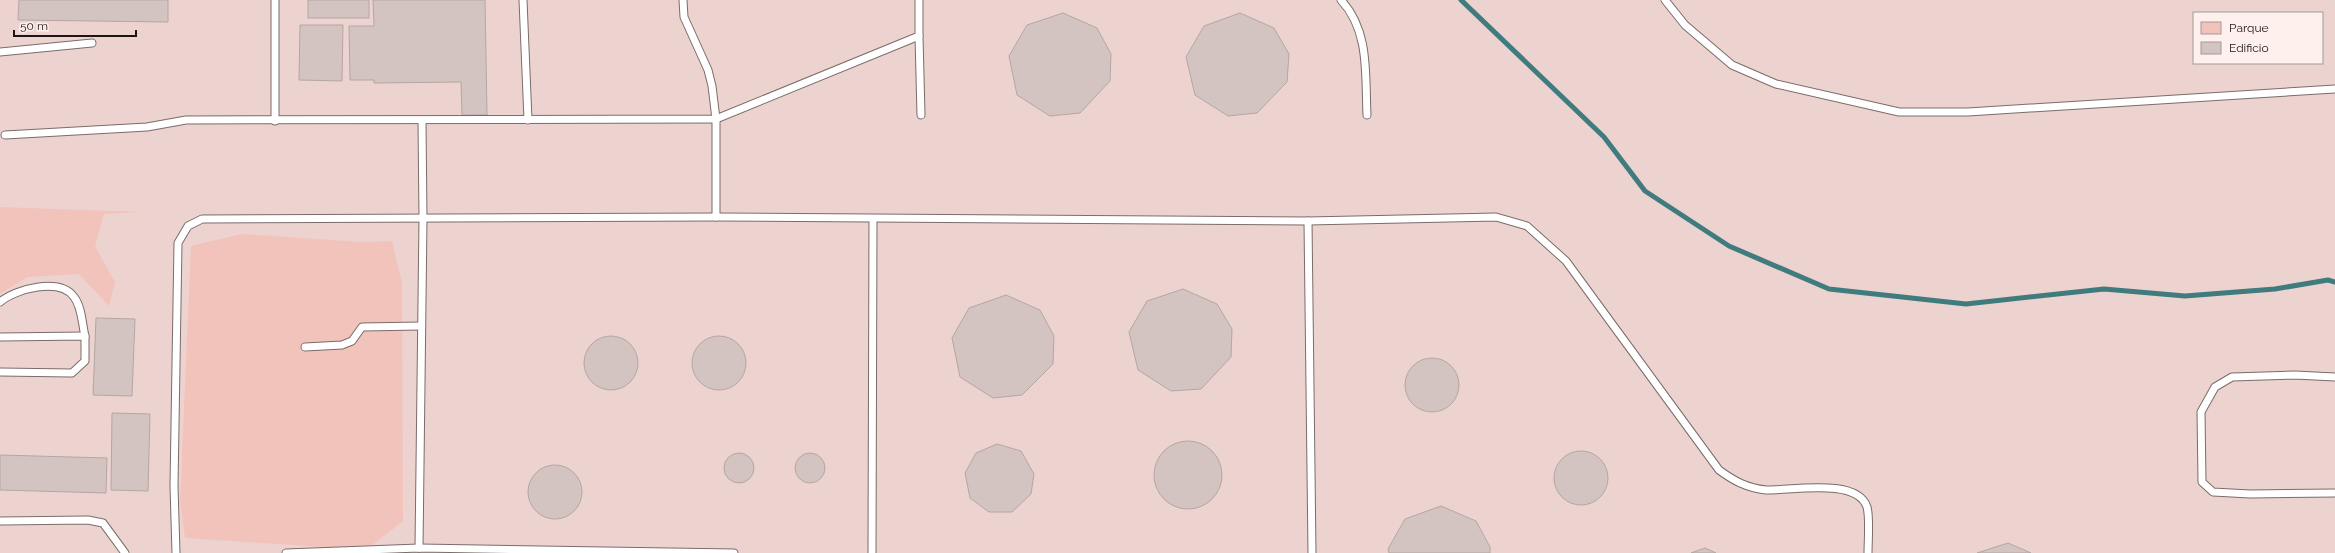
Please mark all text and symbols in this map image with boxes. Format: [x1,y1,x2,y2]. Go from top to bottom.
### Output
scale bar [14,12,136,38]
legend [2193,12,2323,64]
text: 50 m [20,19,48,33]
text: Parque [2229,21,2269,35]
text: Edificio [2229,41,2269,55]

